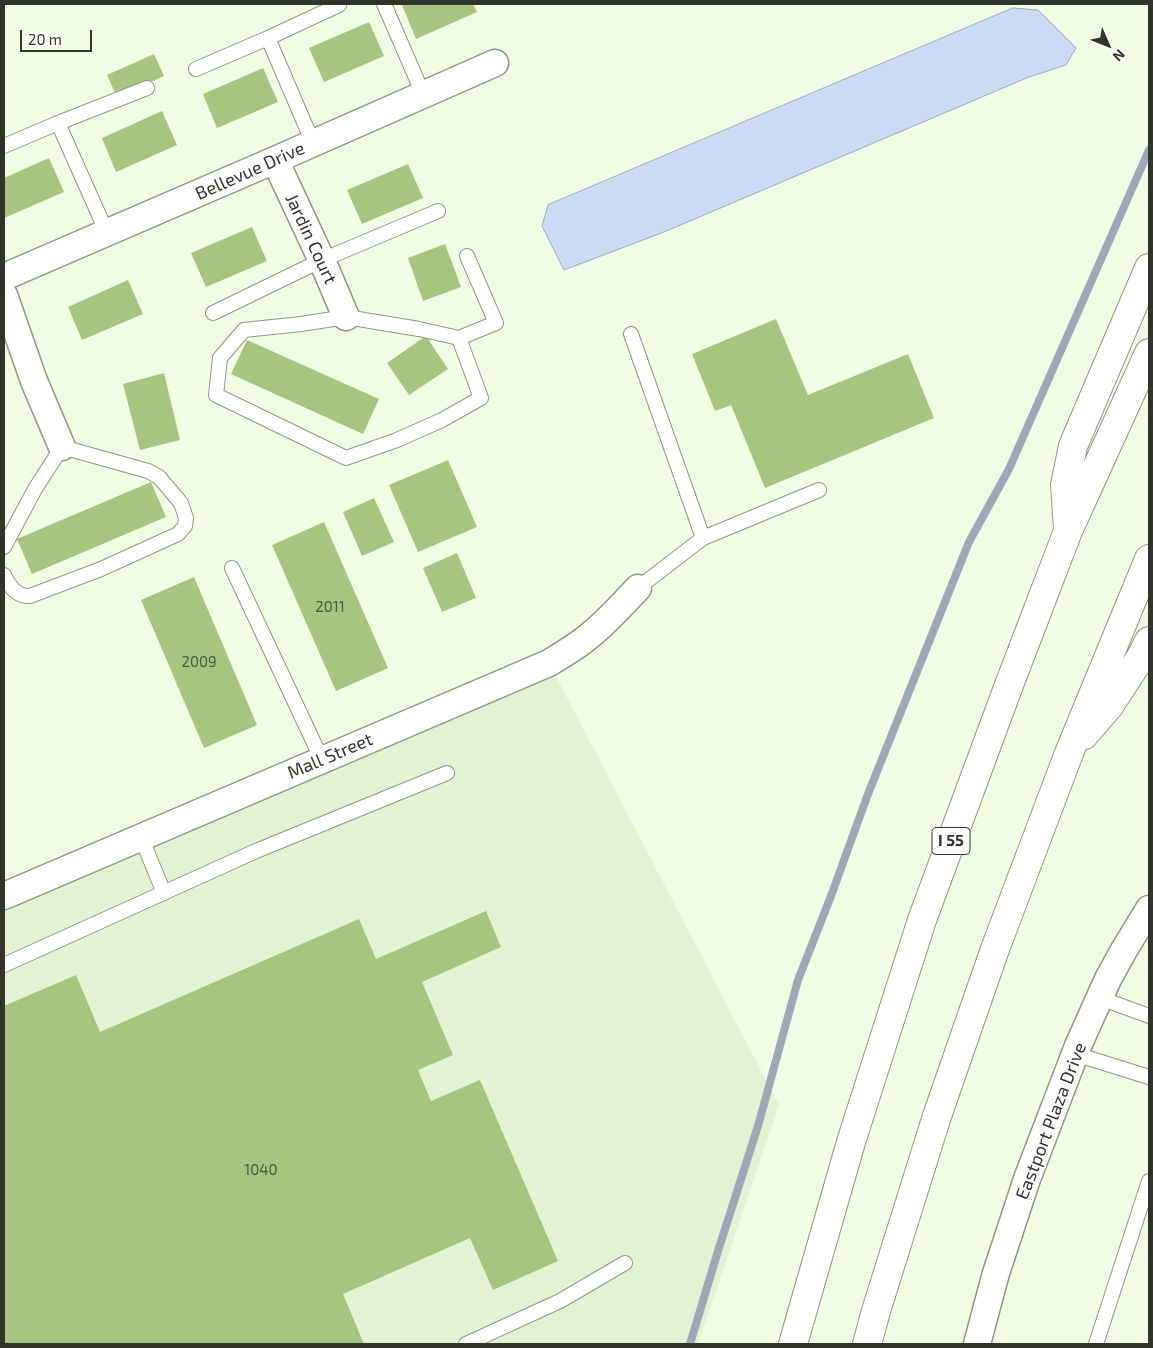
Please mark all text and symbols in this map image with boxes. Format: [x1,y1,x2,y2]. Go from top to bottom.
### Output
scale bar [22,20,95,52]
north arrow [1083,20,1133,70]
text: 20 m [28,30,62,48]
text: N [1110,46,1129,65]
street label: Bellevue Drive [192,137,308,205]
street label: Jardin Court [281,190,341,288]
house number: 2011 [315,598,345,616]
house number: 2009 [181,653,217,671]
street label: Mall Street [284,728,376,784]
road number: I 55 [932,828,970,854]
street label: Eastport Plaza Drive [1011,1039,1091,1203]
house number: 1040 [244,1161,278,1179]

